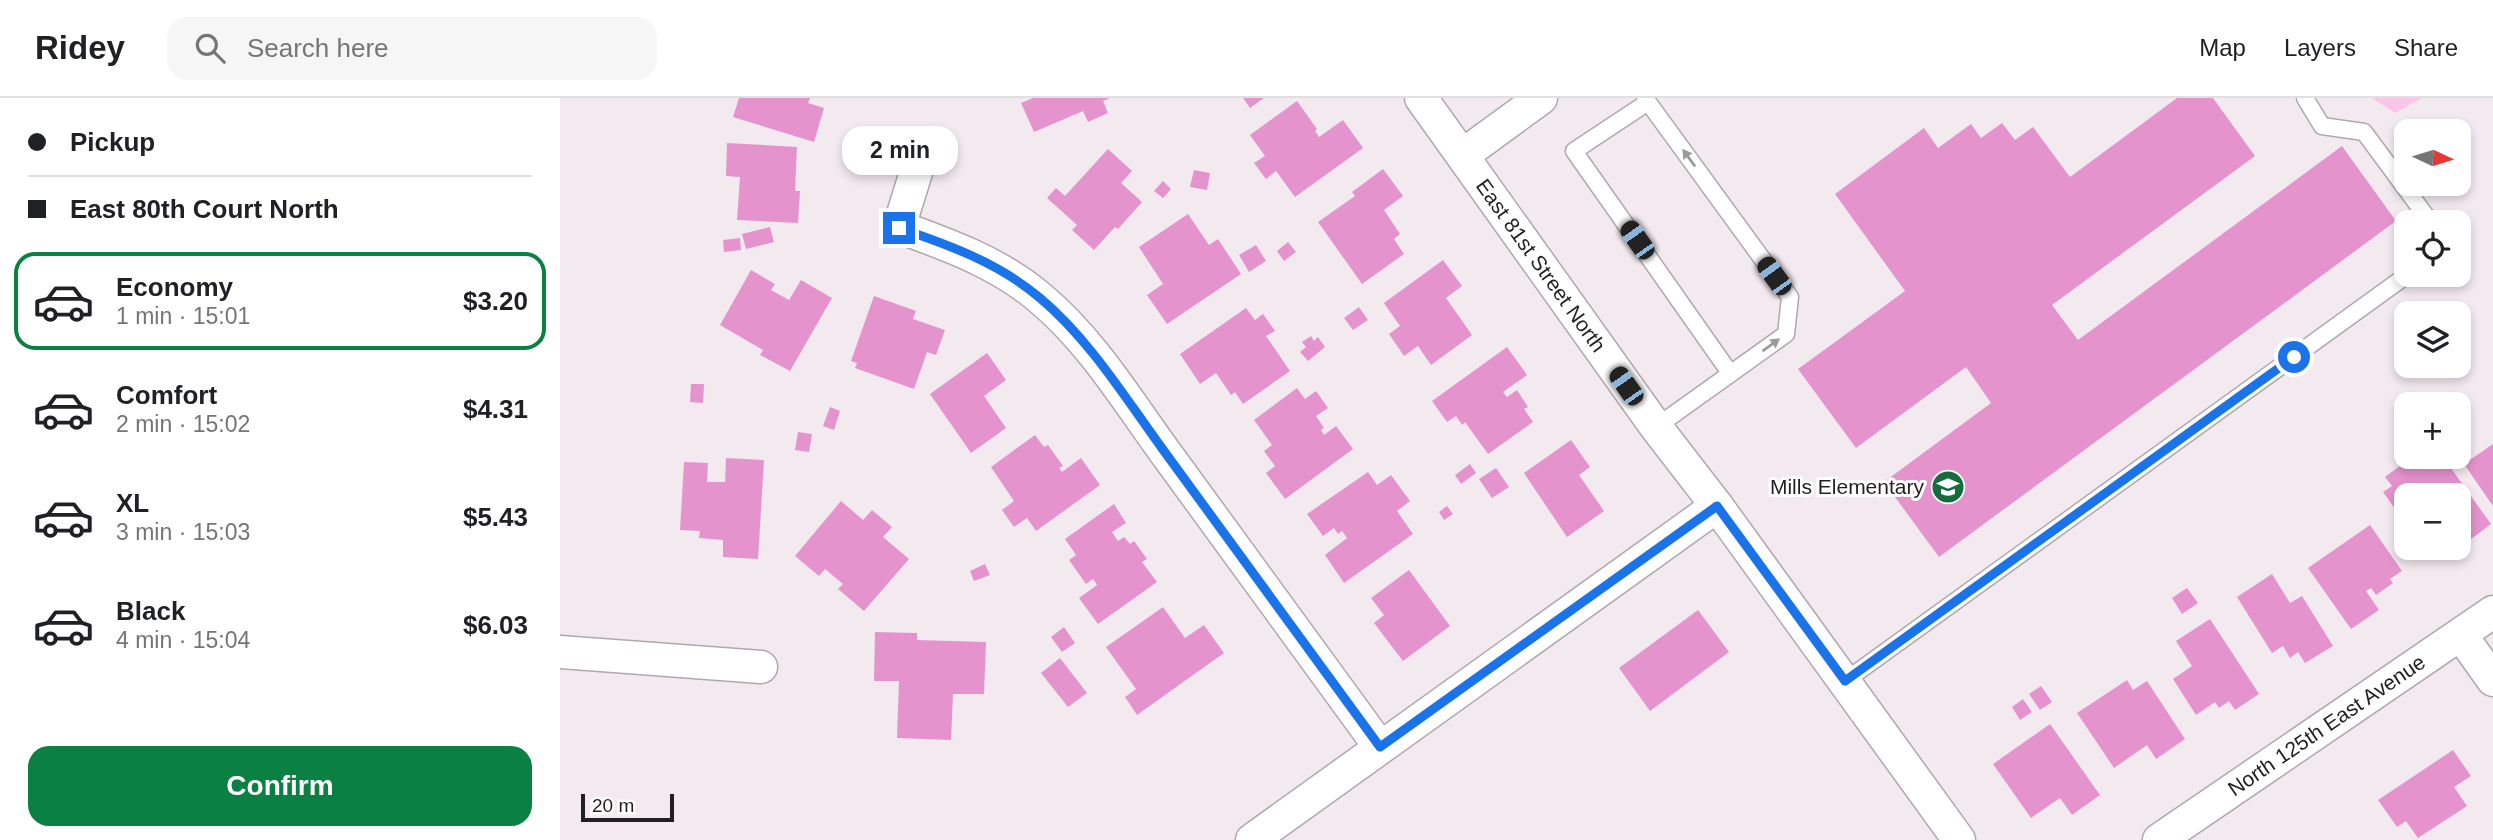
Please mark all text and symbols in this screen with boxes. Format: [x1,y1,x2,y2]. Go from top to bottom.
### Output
search box [167,17,657,80]
text: Ridey [35,29,125,66]
icon: search [191,29,229,67]
text: Search here [247,33,389,63]
text: Map [2199,34,2246,61]
text: Layers [2284,34,2356,61]
text: Share [2394,34,2458,61]
north arrow [2394,119,2471,196]
map controls [2394,119,2471,560]
text: Pickup [70,127,155,157]
callout: 2 min [841,127,957,176]
text: 2 min [870,137,930,163]
one-way arrow [1682,149,1696,167]
street label: East 81st Street North [1472,175,1611,356]
text: East 80th Court North [70,194,339,224]
button: locate [2394,210,2471,287]
route end [883,212,915,244]
car [1617,217,1658,263]
car [1754,253,1795,299]
icon: car [32,270,95,333]
text: Economy [116,272,233,302]
text: $3.20 [463,286,528,316]
button: layers [2394,301,2471,378]
text: 1 min · 15:01 [116,303,250,329]
one-way arrow [1762,338,1780,352]
route start [2278,341,2310,373]
car [1606,363,1647,409]
icon: car [32,378,95,441]
text: Comfort [116,380,217,410]
button: + [2394,392,2471,469]
text: $4.31 [463,394,528,424]
text: 2 min · 15:02 [116,411,250,437]
school or university icon: Mills Elementary [1929,468,1967,506]
place label: Mills Elementary [1770,475,1924,498]
button: − [2394,483,2471,560]
icon: car [32,486,95,549]
text: XL [116,488,149,518]
text: $5.43 [463,502,528,532]
text: 3 min · 15:03 [116,519,250,545]
icon: car [32,594,95,657]
text: Black [116,596,185,626]
text: $6.03 [463,610,528,640]
text: 4 min · 15:04 [116,627,250,653]
street label: North 125th East Avenue [2224,650,2429,800]
button: Confirm [28,746,532,826]
scale bar [581,791,674,823]
text: 20 m [592,795,634,816]

